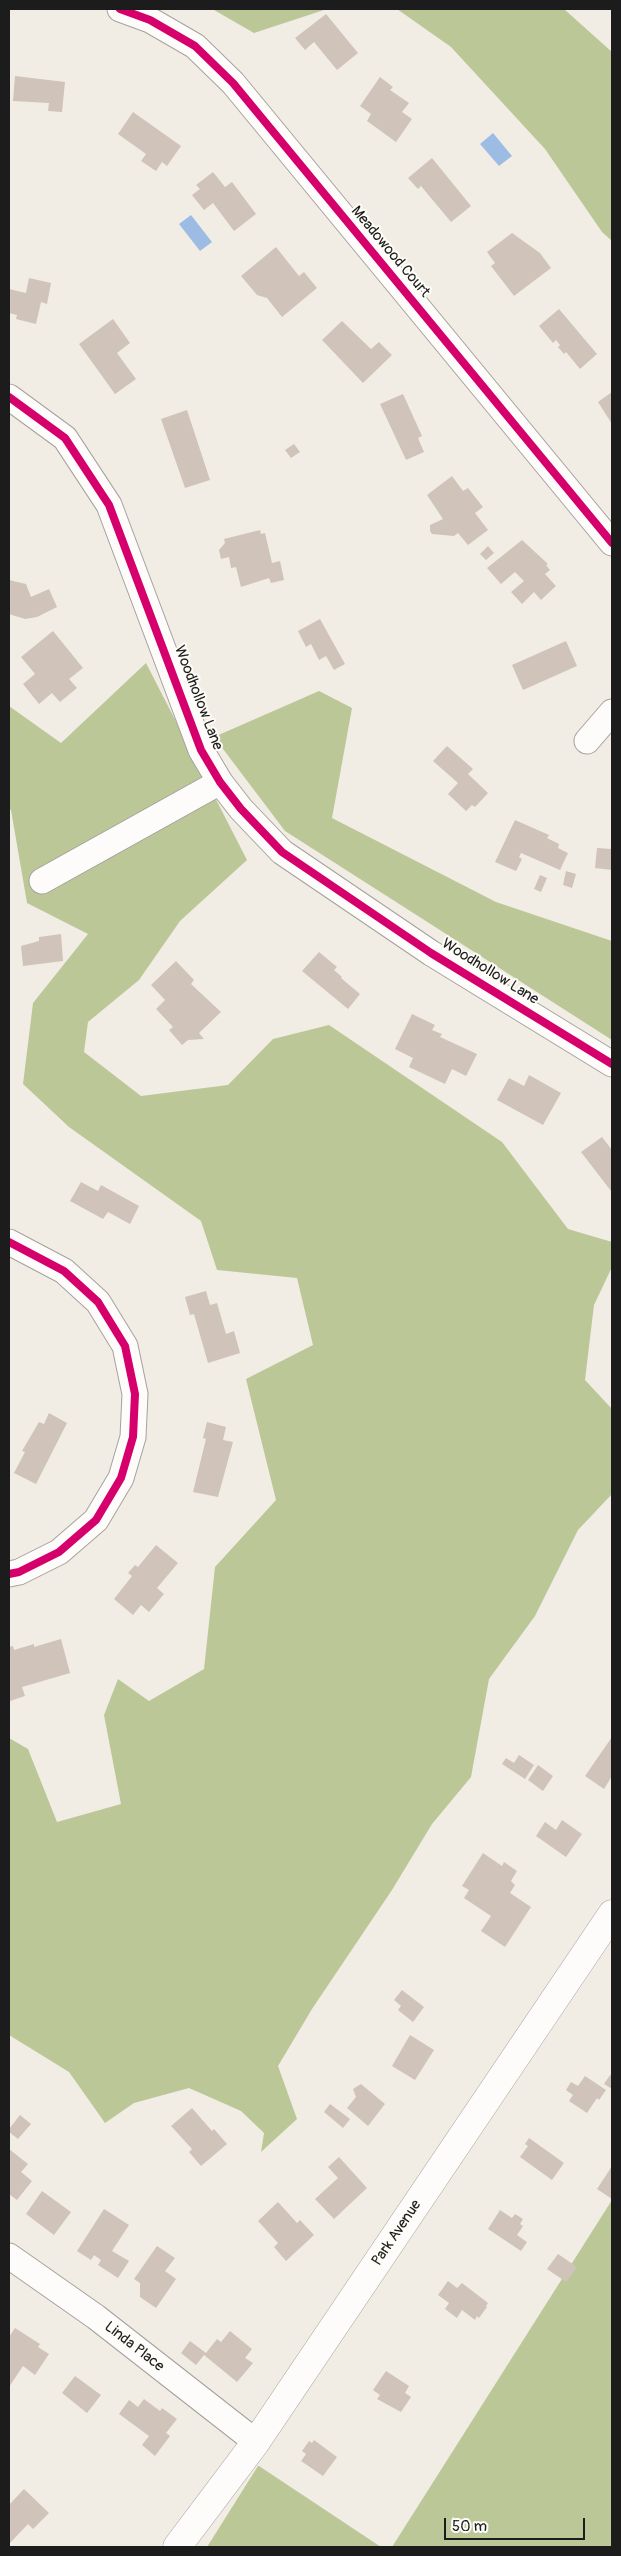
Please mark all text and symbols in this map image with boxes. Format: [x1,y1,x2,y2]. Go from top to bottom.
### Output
street label: Meadowood Court [347,203,433,301]
street label: Woodhollow Lane [170,643,226,753]
street label: Woodhollow Lane [438,935,542,1009]
street label: Park Avenue [368,2197,426,2269]
street label: Linda Place [101,2318,167,2376]
scale bar [446,2508,587,2540]
text: 50 m [452,2517,487,2536]

